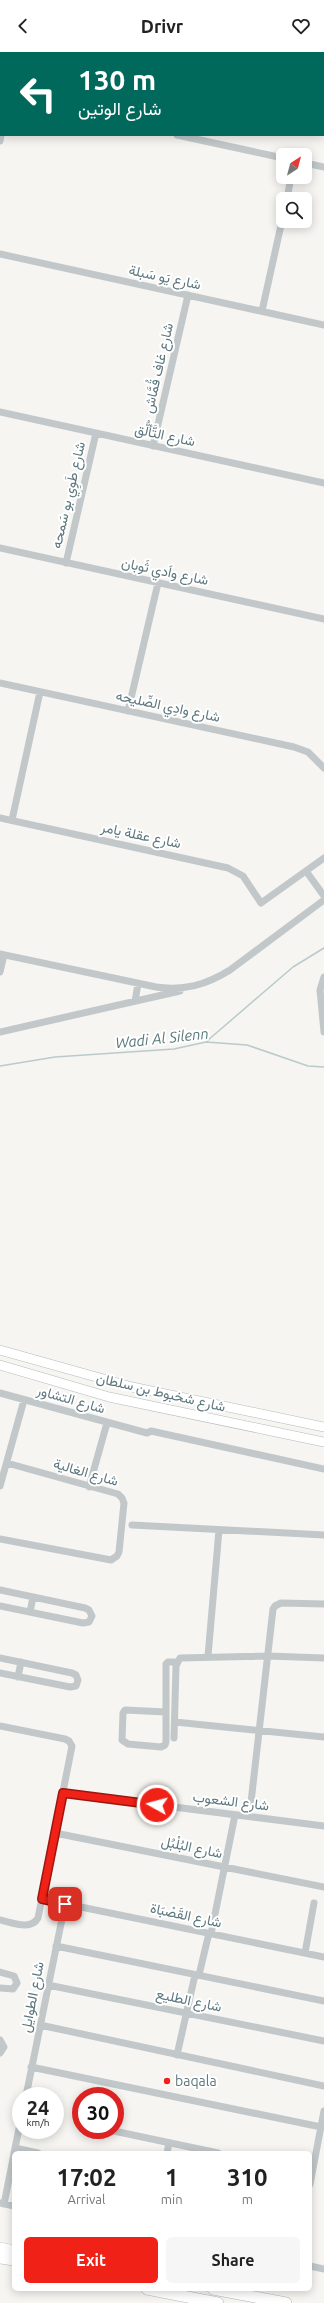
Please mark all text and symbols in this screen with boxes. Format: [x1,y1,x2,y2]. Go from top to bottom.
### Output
icon: back [12,15,34,37]
icon: heart [290,15,312,37]
text: Drivr [141,16,183,36]
text: 130 m [78,64,156,95]
icon: left [12,68,64,120]
text: شارع الوتين [78,98,161,118]
north arrow [276,148,312,184]
map controls [276,148,312,228]
button: search [276,192,312,228]
street label: شارع يَو سَبلة [127,262,203,295]
street label: شارع غاف قُمَّاش [138,321,179,415]
street label: شارع التَّألُّق [133,418,197,452]
street label: شارع طَوِي بو سَمحه [48,440,92,551]
street label: شارع واَدي ثَوبان [119,554,210,592]
street label: شارع وادِي الصِّليحه [114,687,222,729]
street label: شارع عقلة يامر [98,818,182,854]
water label: Wadi Al Silenn [115,1025,209,1051]
street label: شارع شخبوط بن سلطان [94,1369,227,1418]
street label: شارع التشاور [33,1381,107,1419]
street label: شارع الغالية [51,1455,120,1492]
position arrow [136,1784,178,1826]
street label: شارع الشعوب [191,1788,270,1817]
street label: شارع البُلْبُل [159,1832,224,1864]
pin [48,1887,82,1921]
icon: arrive [54,1893,76,1915]
street label: شارع القَصْبَاة [148,1900,223,1933]
street label: شارع الطوايل [17,1960,50,2034]
street label: شارع الطليع [154,1985,223,2018]
place label: baqala [175,2073,217,2089]
marker: baqala [162,2076,172,2086]
speed limit sign: 30 [72,2087,124,2139]
text: 24 [27,2096,49,2119]
text: km/h [26,2117,50,2128]
text: 17:02 [56,2164,116,2191]
text: 1 [165,2164,178,2191]
text: 310 [227,2164,268,2191]
text: Arrival [67,2192,105,2206]
text: min [161,2192,183,2206]
text: m [242,2192,253,2206]
button: Exit [24,2237,158,2283]
button: Share [166,2237,300,2283]

